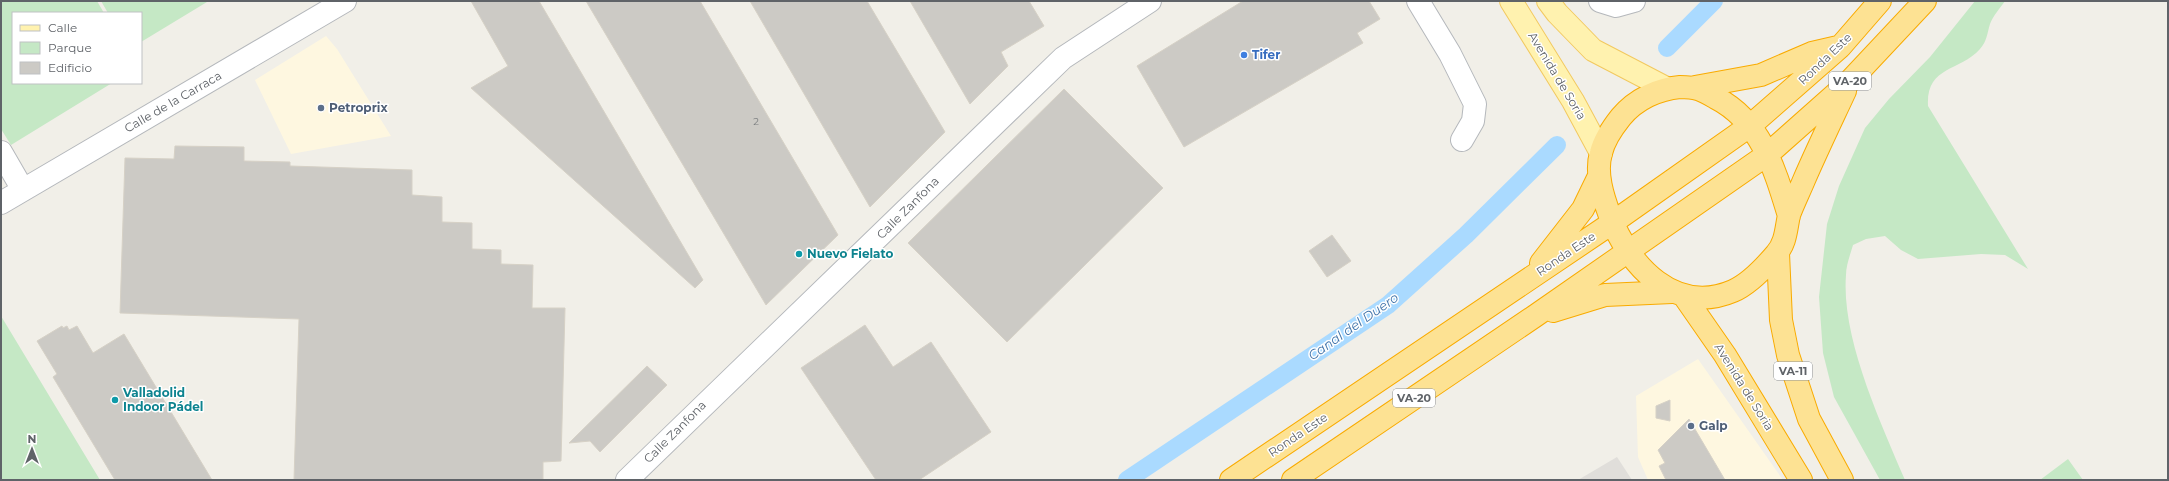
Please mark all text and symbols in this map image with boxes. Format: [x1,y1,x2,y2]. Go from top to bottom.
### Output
legend [12,12,142,84]
text: Calle [48,20,77,35]
street label: Avenida de Soria [1525,29,1590,122]
street label: Ronda Este [1795,30,1854,88]
text: Parque [48,40,92,55]
place label: Tifer [1252,47,1280,62]
marker: Tifer [1239,50,1249,60]
text: Edificio [48,60,92,75]
street label: Calle de la Carraca [121,68,224,136]
road number: VA-20 [1829,72,1871,90]
place label: Petroprix [329,100,388,115]
marker: Petroprix [316,103,326,113]
house number: 2 [753,115,759,128]
street label: Calle Zanfona [873,173,942,242]
street label: Ronda Este [1533,228,1598,279]
place label: Nuevo Fielato [807,246,894,261]
marker: Nuevo Fielato [794,249,804,259]
water label: Canal del Duero [1305,289,1401,363]
street label: Avenida de Soria [1712,340,1777,433]
road number: VA-11 [1774,362,1812,380]
place label: Valladolid Indoor Pádel [122,385,203,414]
road number: VA-20 [1393,389,1435,407]
marker: Valladolid Indoor Pádel [110,395,120,405]
street label: Calle Zanfona [640,397,709,466]
street label: Ronda Este [1265,409,1330,460]
place label: Galp [1699,418,1728,433]
marker: Galp [1686,421,1696,431]
north arrow [12,429,52,469]
text: N [28,432,36,446]

